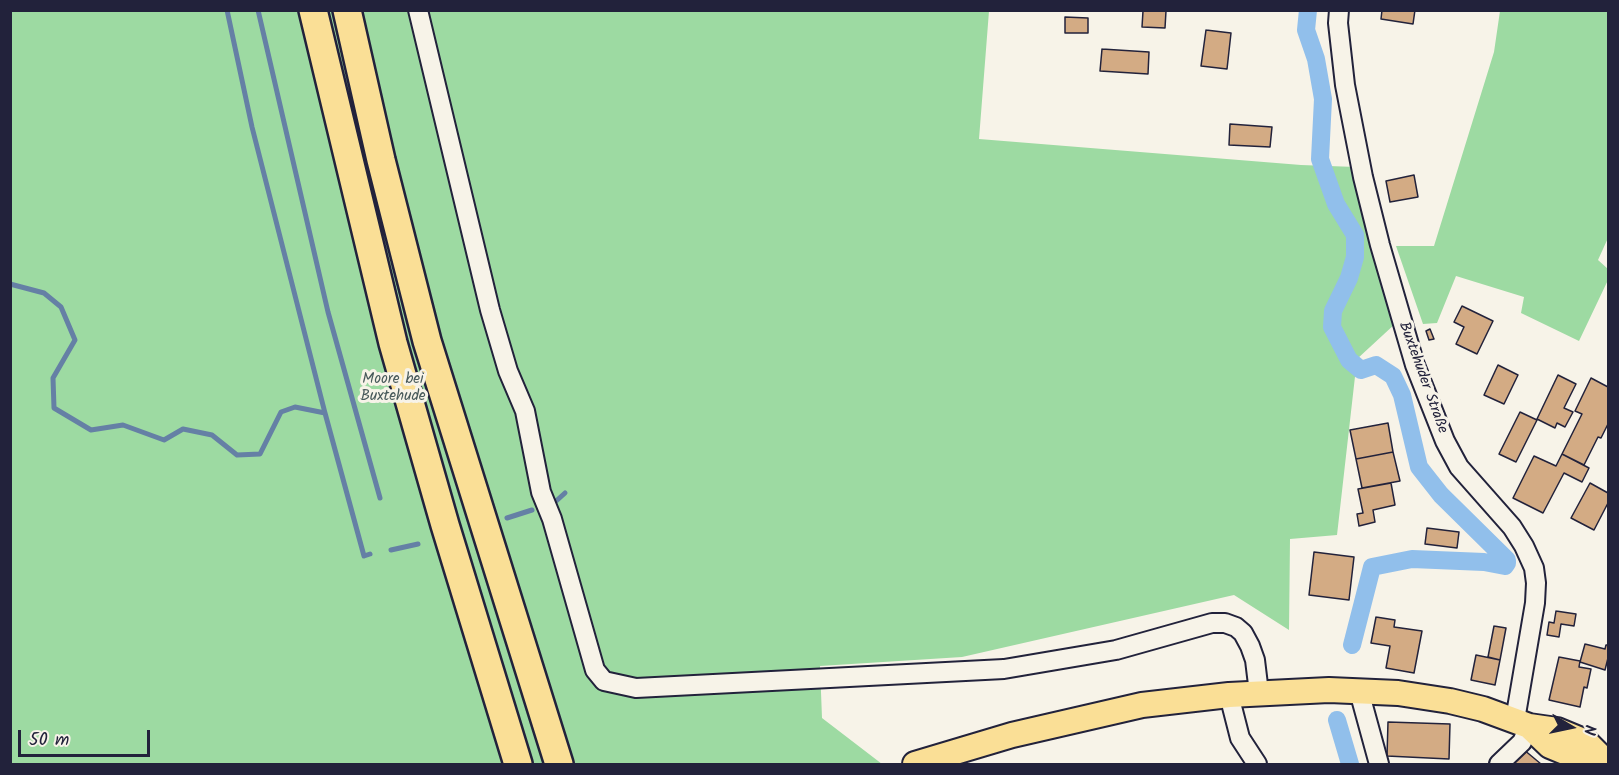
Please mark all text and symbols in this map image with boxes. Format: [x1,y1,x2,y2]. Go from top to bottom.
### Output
street label: Buxtehuder Straße [1393,320,1451,436]
park label: Moore bei Buxtehude [360,371,426,406]
north arrow [1541,697,1601,757]
scale bar [21,718,153,756]
text: N [1576,723,1602,737]
text: 50 m [29,726,69,755]

